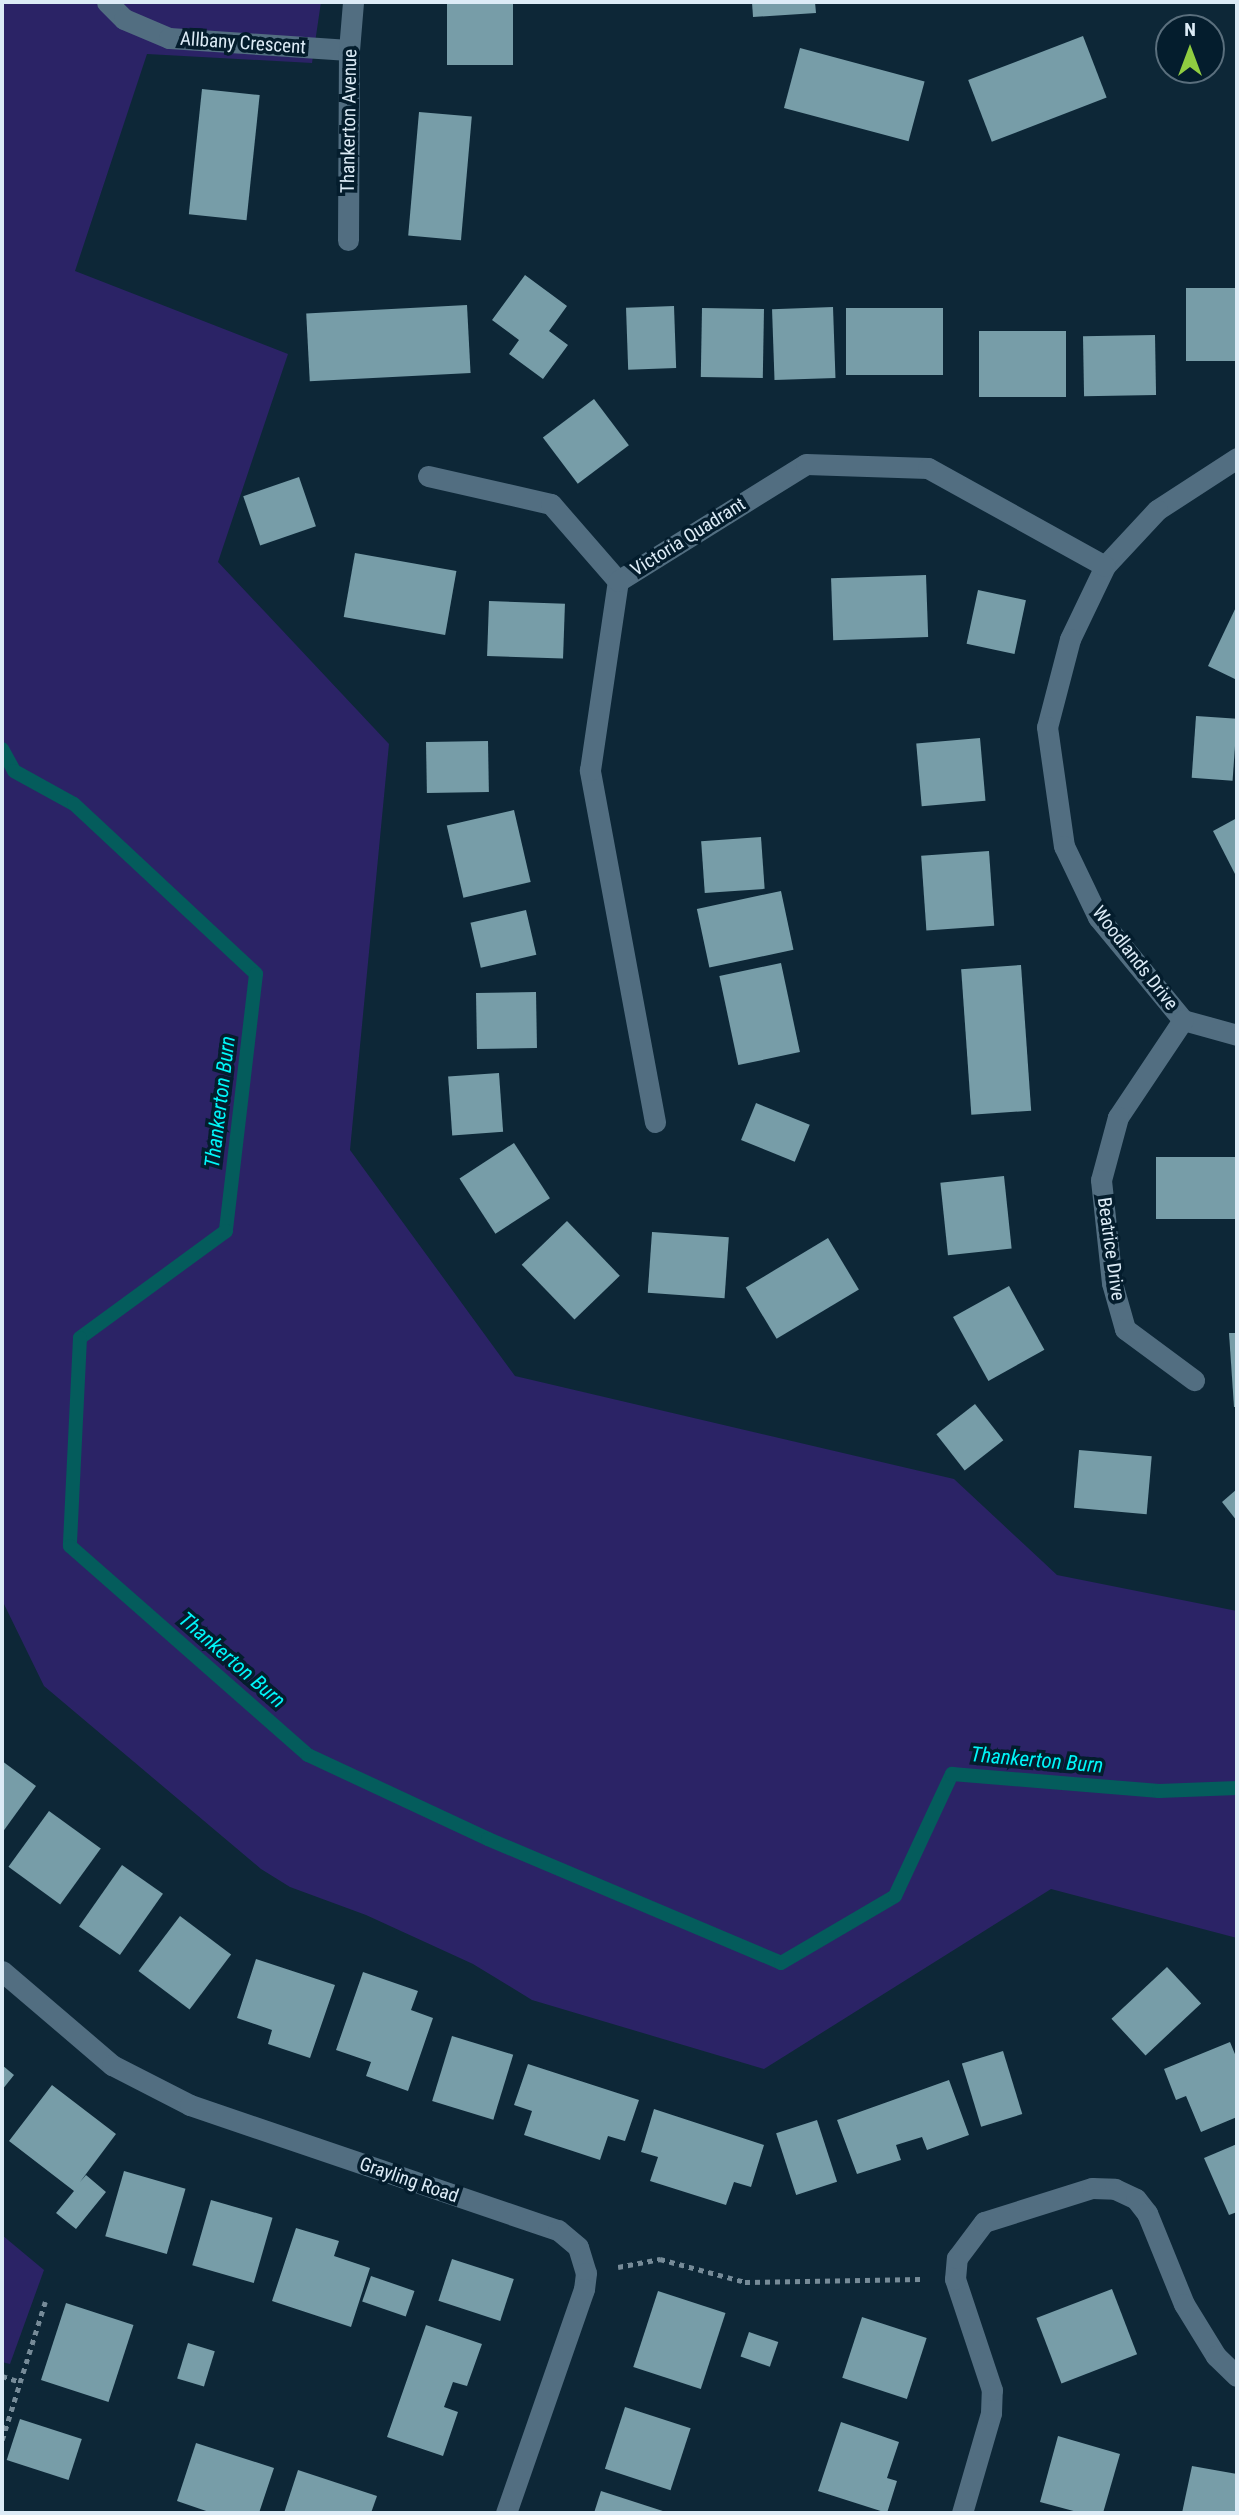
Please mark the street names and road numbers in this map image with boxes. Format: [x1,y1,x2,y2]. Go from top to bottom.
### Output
street label: Allbany Crescent [179,27,307,59]
street label: Thankerton Avenue [336,49,362,193]
street label: Victoria Quadrant [626,493,750,581]
street label: Woodlands Drive [1087,901,1183,1015]
street label: Beatrice Drive [1092,1196,1130,1302]
street label: Grayling Road [356,2152,462,2208]

